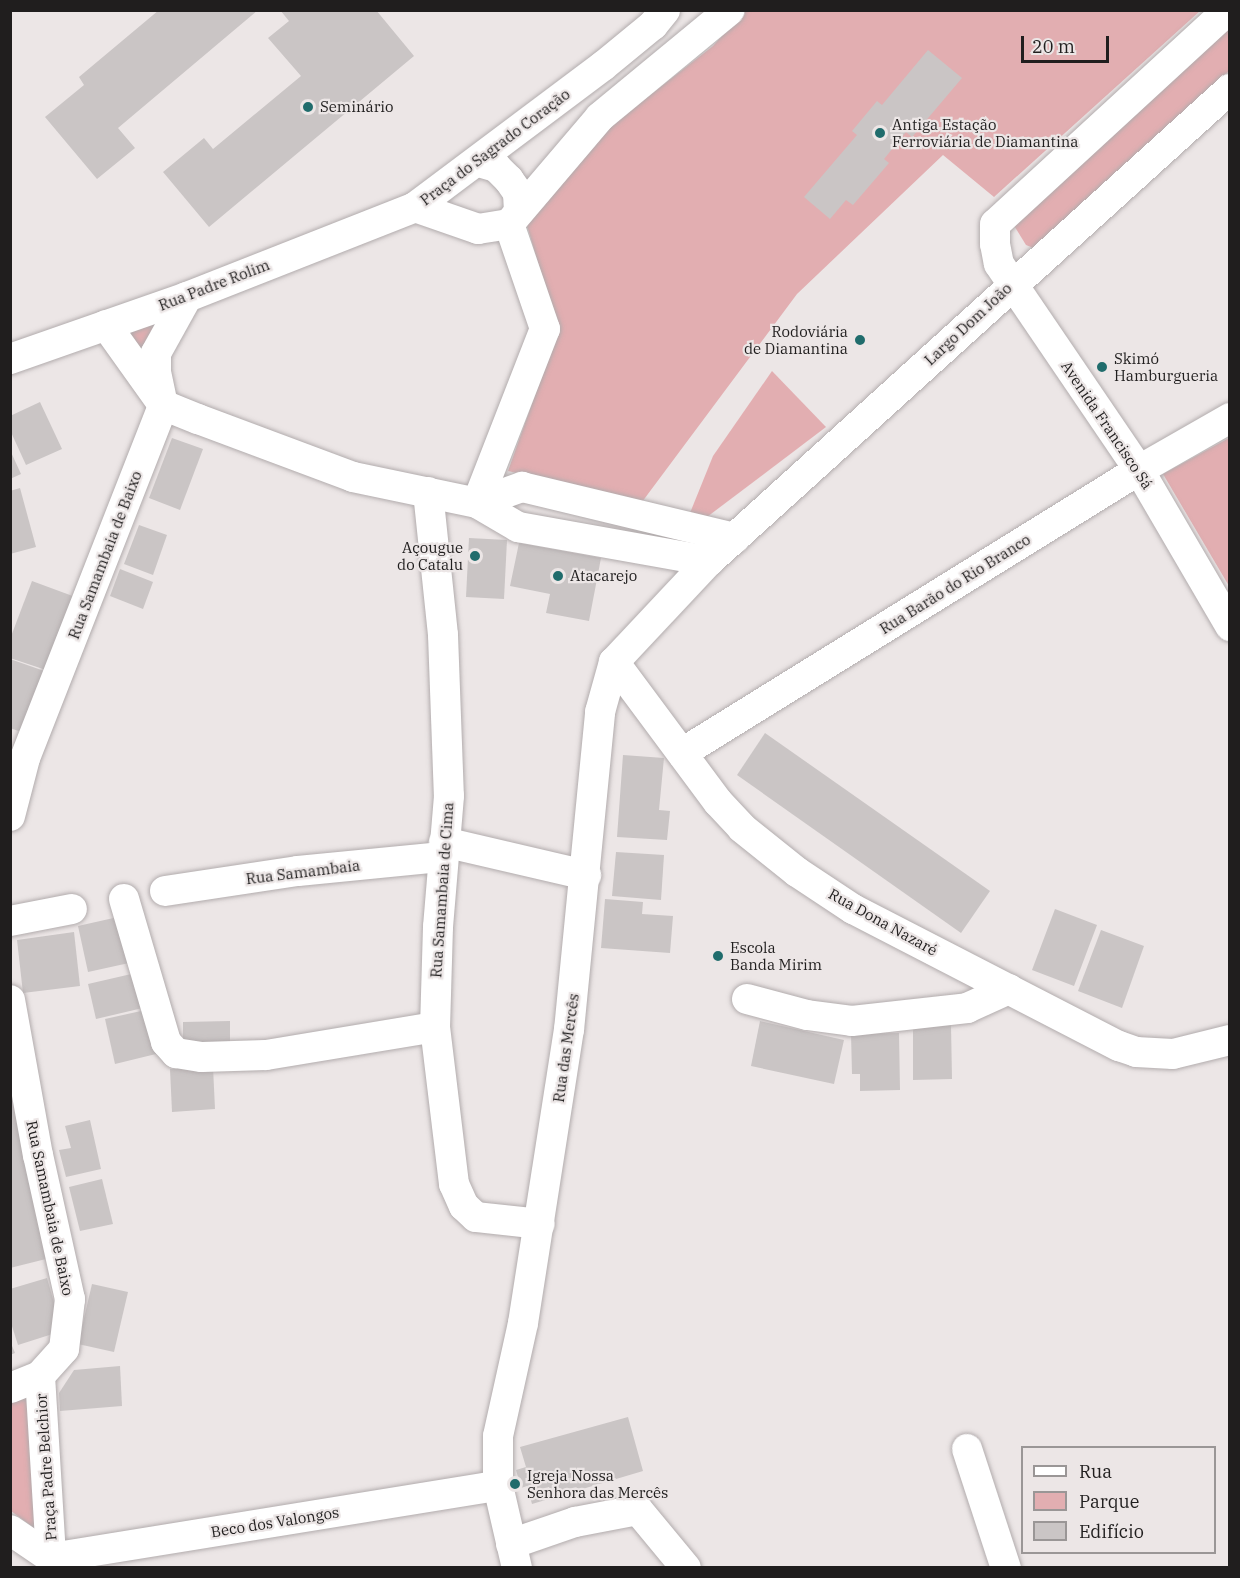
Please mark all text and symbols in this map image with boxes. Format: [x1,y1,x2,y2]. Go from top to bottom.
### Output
scale bar [1024,24,1112,62]
text: 20 m [1032,35,1075,58]
street label: Praça do Sagrado Coração [417,85,573,209]
place label: Seminário [320,98,393,116]
marker: Seminário [301,100,315,114]
place label: Antiga Estação Ferroviária de Diamantina [892,115,1078,150]
marker: Antiga Estação Ferroviária de Diamantina [873,126,887,140]
street label: Rua Padre Rolim [156,256,272,314]
street label: Largo Dom João [921,279,1015,369]
place label: Rodoviária de Diamantina [744,322,848,357]
marker: Rodoviária de Diamantina [853,333,867,347]
place label: Skimó Hamburgueria [1114,349,1218,384]
street label: Avenida Francisco Sá [1057,358,1157,492]
marker: Skimó Hamburgueria [1095,360,1109,374]
street label: Rua Samambaia de Baixo [65,468,145,642]
street label: Rua Barão do Rio Branco [876,530,1034,638]
place label: Açougue do Catalu [397,538,463,573]
marker: Açougue do Catalu [468,549,482,563]
place label: Atacarejo [570,567,637,585]
marker: Atacarejo [551,569,565,583]
street label: Rua Samambaia de Cima [427,802,457,978]
street label: Rua Samambaia [245,856,361,888]
street label: Rua Dona Nazaré [825,885,941,959]
place label: Escola Banda Mirim [730,938,822,973]
marker: Escola Banda Mirim [711,949,725,963]
street label: Rua das Mercês [549,992,583,1104]
street label: Rua Samambaia de Baixo [23,1119,77,1297]
street label: Praça Padre Belchior [32,1393,60,1541]
legend [1021,1446,1216,1554]
text: Rua [1079,1460,1112,1483]
place label: Igreja Nossa Senhora das Mercês [527,1466,668,1501]
marker: Igreja Nossa Senhora das Mercês [508,1477,522,1491]
text: Parque [1079,1490,1139,1513]
street label: Beco dos Valongos [210,1503,340,1541]
text: Edifício [1079,1520,1144,1543]

